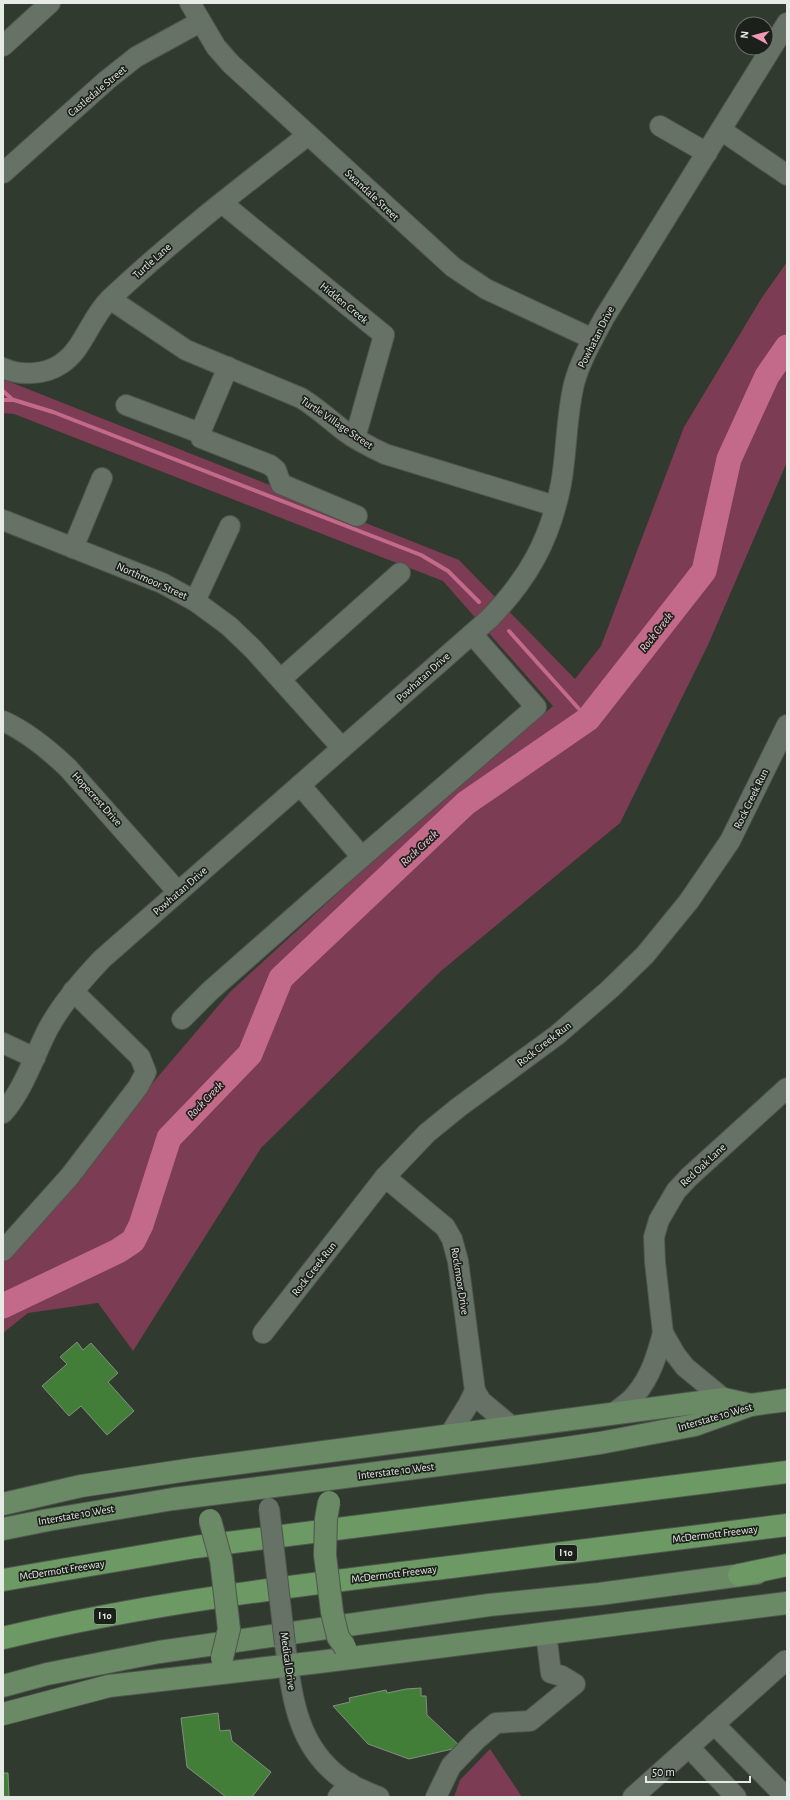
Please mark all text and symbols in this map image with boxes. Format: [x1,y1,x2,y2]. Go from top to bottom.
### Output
north arrow [734,16,774,56]
text: N [739,30,750,39]
street label: Castledale Street [66,63,129,118]
street label: Swandale Street [343,167,401,223]
street label: Turtle Lane [131,241,173,281]
street label: Hidden Creek [318,280,370,326]
street label: Powhatan Drive [576,304,616,370]
street label: Turtle Village Street [299,395,375,451]
street label: Northmoor Street [115,561,189,602]
water label: Rock Creek [637,610,675,654]
street label: Powhatan Drive [394,650,452,704]
street label: Rock Creek Run [732,767,770,831]
street label: Hopecrest Drive [70,770,124,828]
water label: Rock Creek [398,827,440,868]
street label: Powhatan Drive [151,865,209,917]
street label: Rock Creek Run [515,1020,573,1068]
water label: Rock Creek [185,1079,226,1121]
street label: Red Oak Lane [678,1141,728,1189]
street label: Rock Creek Run [290,1240,338,1298]
street label: Rockmoor Drive [449,1247,471,1315]
street label: Interstate 10 West [677,1401,754,1433]
street label: Interstate 10 West [357,1461,435,1481]
street label: Interstate 10 West [37,1503,115,1527]
street label: McDermott Freeway [672,1523,759,1545]
road number: I 10 [555,1545,577,1561]
street label: McDermott Freeway [19,1558,106,1582]
street label: McDermott Freeway [351,1563,438,1585]
road number: I 10 [94,1608,116,1624]
street label: Medical Drive [278,1631,298,1691]
scale bar [646,1758,750,1784]
text: 50 m [652,1766,675,1778]

